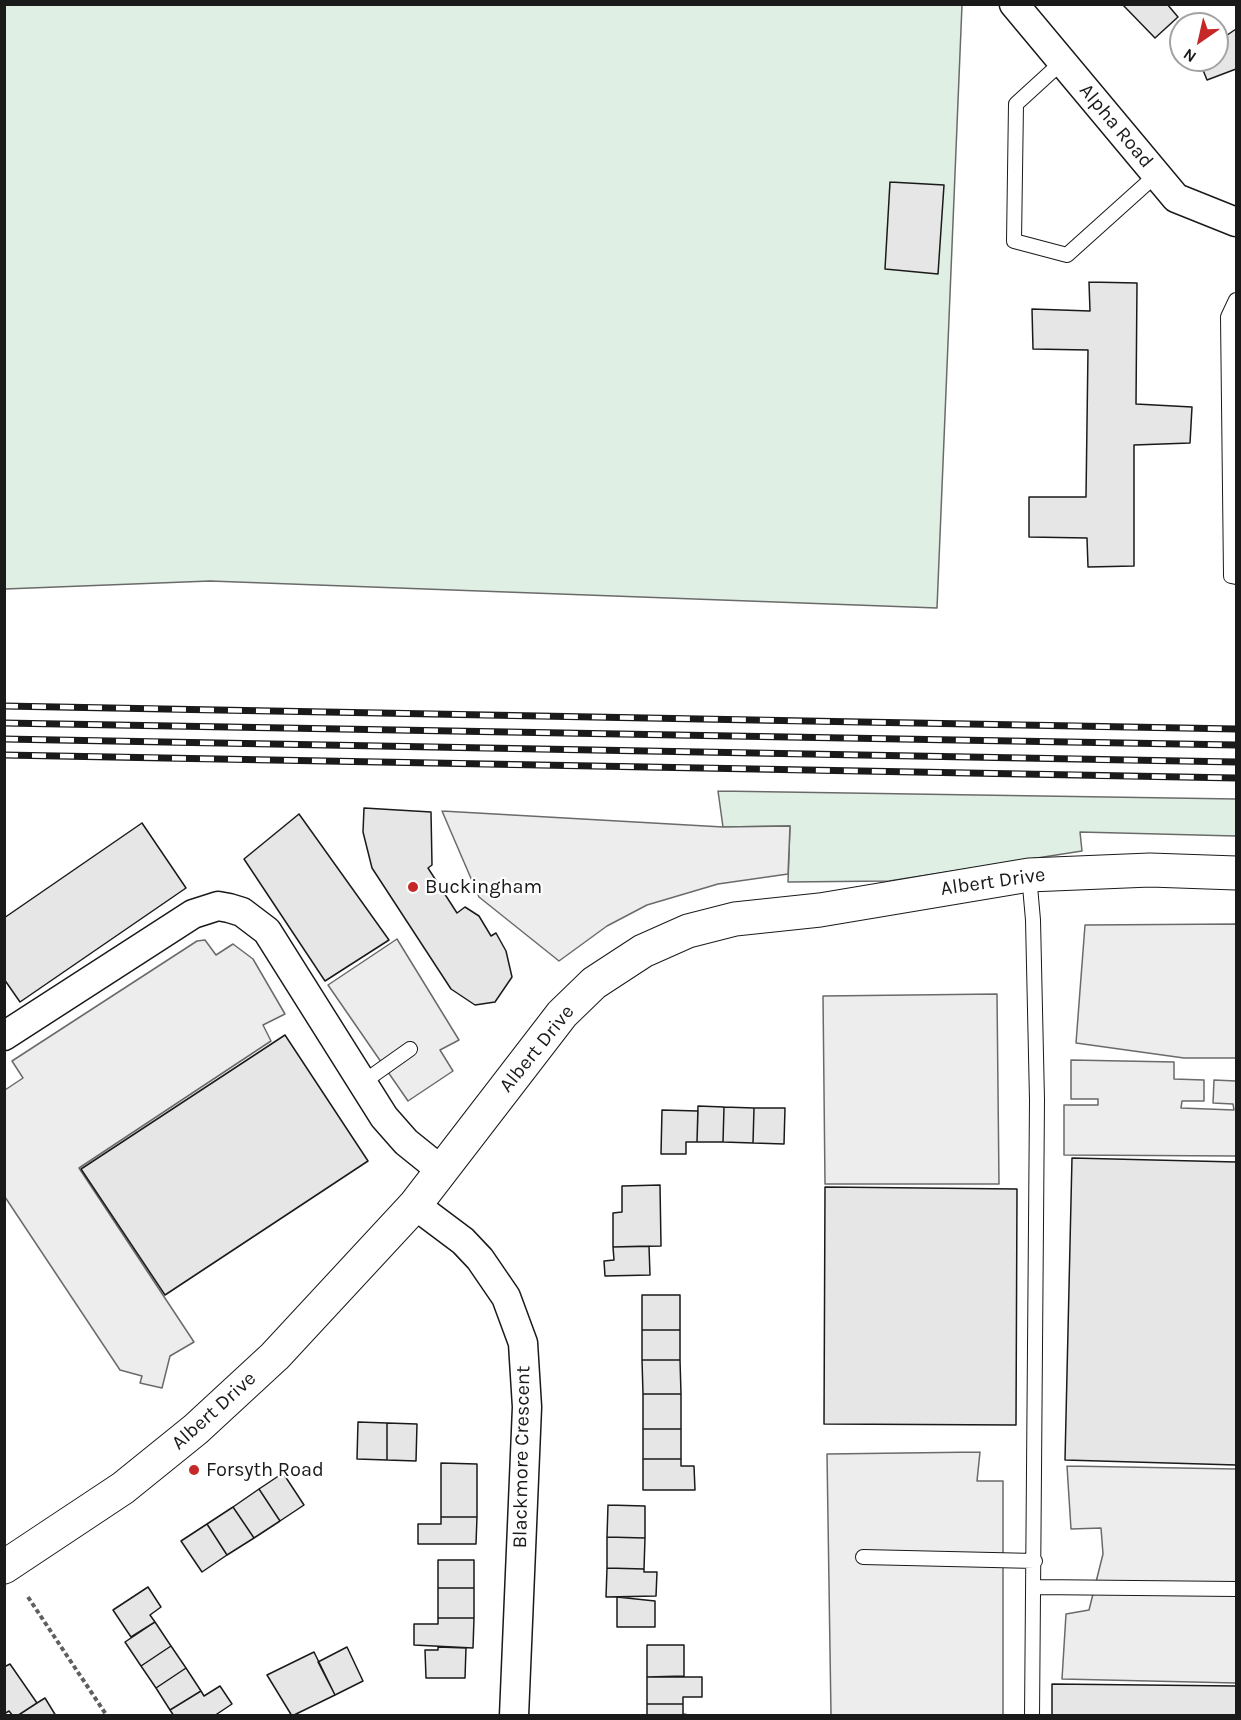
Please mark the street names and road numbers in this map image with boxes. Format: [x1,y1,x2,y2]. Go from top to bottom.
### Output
street label: Alpha Road [1074,79,1158,173]
street label: Albert Drive [939,863,1047,901]
street label: Albert Drive [495,1000,579,1098]
street label: Blackmore Crescent [508,1365,536,1549]
street label: Albert Drive [167,1367,261,1455]

